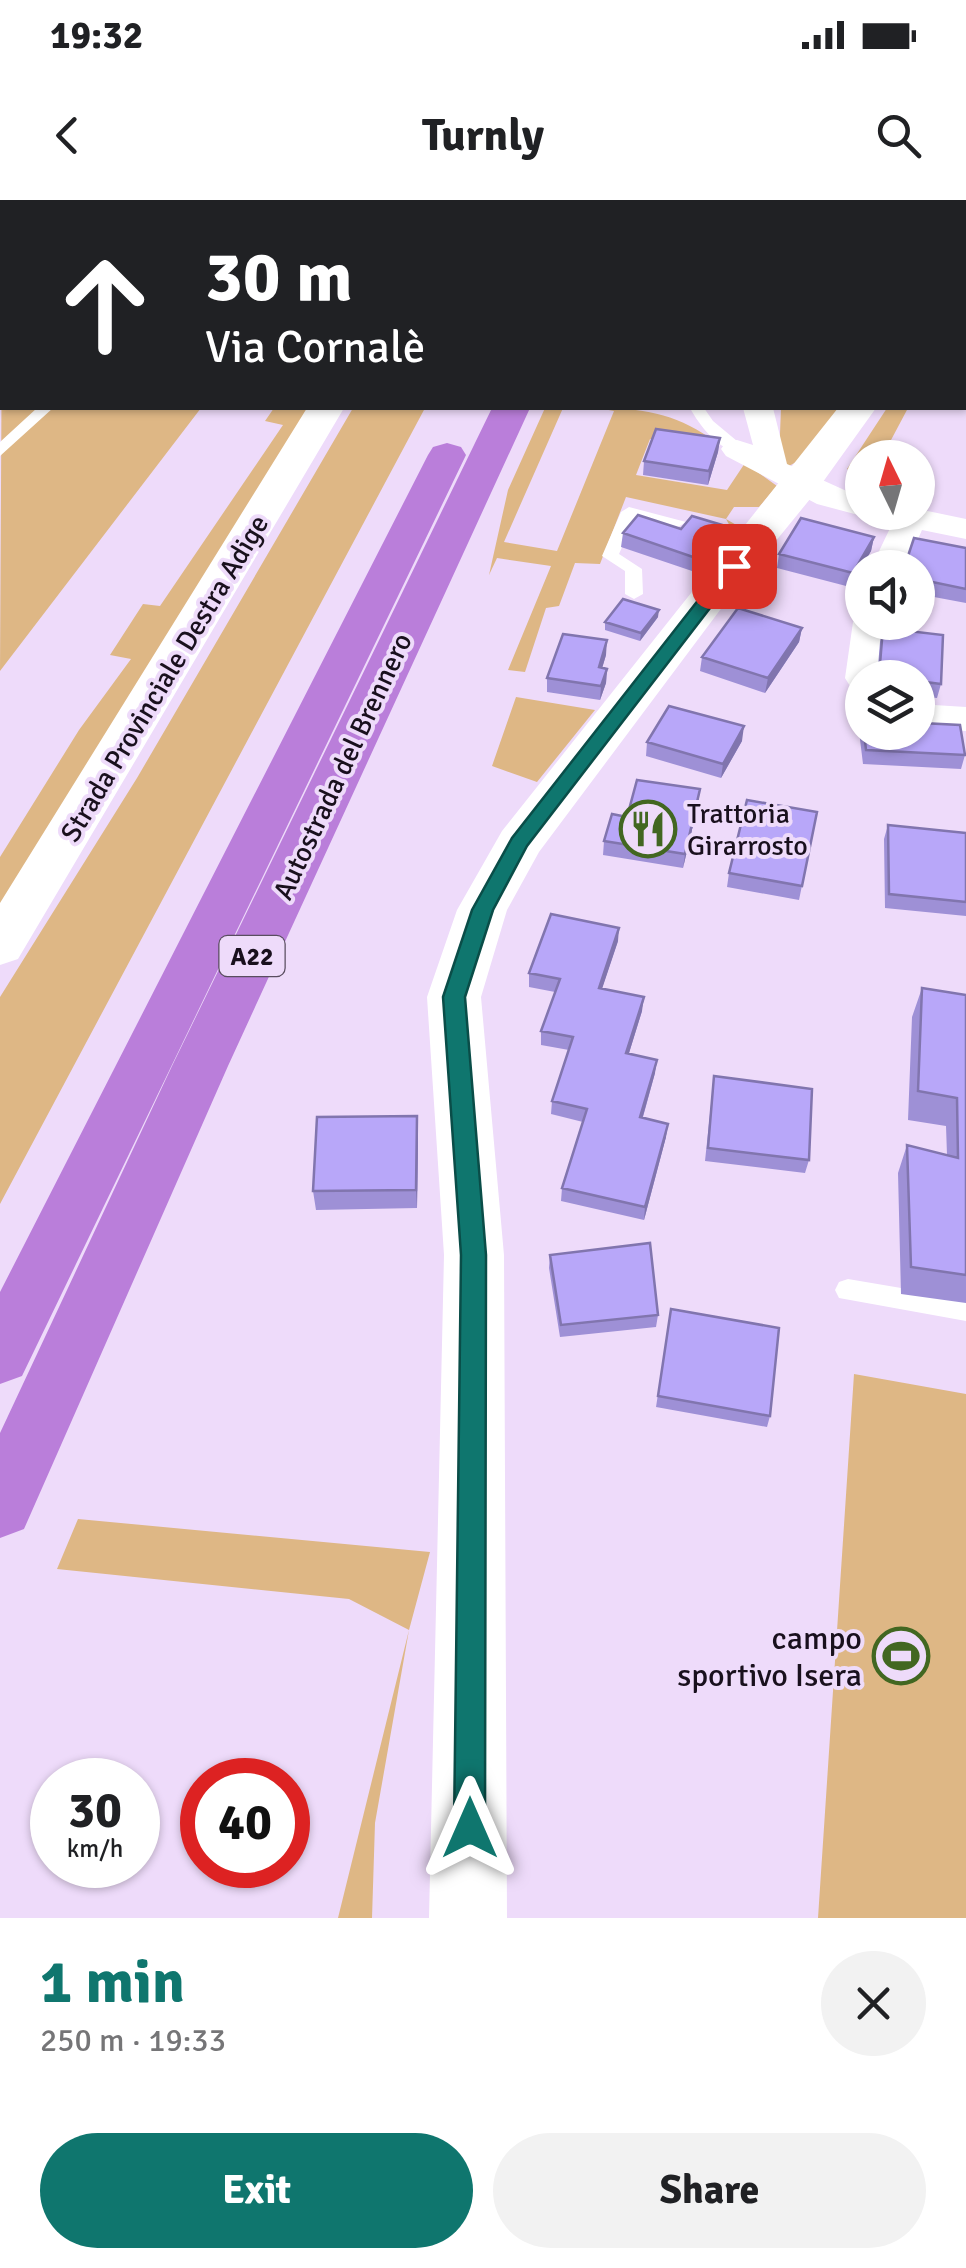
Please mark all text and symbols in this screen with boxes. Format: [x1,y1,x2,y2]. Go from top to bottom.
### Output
text: 19:32 [50,12,143,59]
icon: back [40,108,95,163]
text: Turnly [422,108,544,163]
icon: search [871,108,926,163]
text: 30 m [205,234,353,320]
icon: ahead [40,240,170,370]
text: Via Cornalè [205,320,425,375]
north arrow [845,440,935,530]
map controls [845,440,935,750]
street label: Strada Provinciale Destra Adige [54,509,276,848]
pin [692,524,777,609]
icon: arrive [707,539,762,594]
button: sound [845,550,935,640]
street label: Autostrada del Brennero [266,628,420,905]
button: layers [845,660,935,750]
place label: Trattoria Girarrosto [687,797,808,863]
restaurant icon: Trattoria Girarrosto [618,799,678,859]
road number: A22 [220,936,284,976]
place label: campo sportivo Isera [677,1619,862,1695]
sports icon: campo sportivo Isera [871,1626,931,1686]
speed limit sign: 40 [180,1758,310,1888]
position arrow [418,1776,522,1880]
text: 30 [68,1780,122,1842]
text: km/h [67,1833,123,1864]
text: 1 min [40,1946,185,2020]
button: close [821,1951,926,2056]
text: 250 m · 19:33 [40,2021,226,2060]
button: Exit [40,2133,473,2248]
button: Share [493,2133,926,2248]

